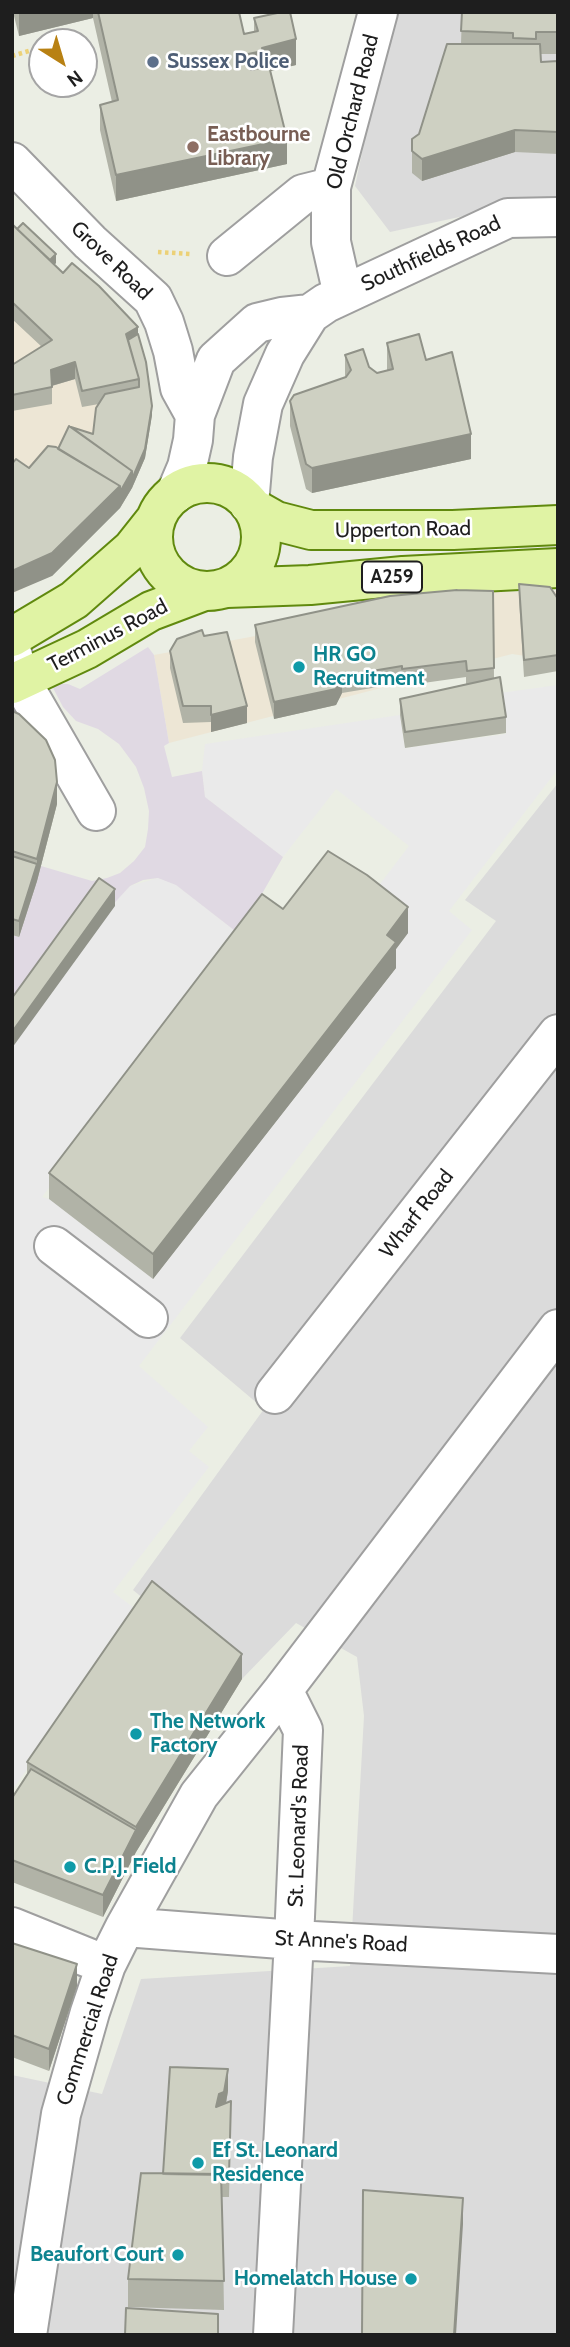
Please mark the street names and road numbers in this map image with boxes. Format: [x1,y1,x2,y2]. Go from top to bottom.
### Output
street label: Old Orchard Road [322,32,384,192]
street label: Southfields Road [357,211,505,297]
street label: Grove Road [65,216,157,306]
street label: Upperton Road [335,516,471,544]
road number: A259 [362,562,422,592]
street label: Terminus Road [44,594,172,678]
street label: Wharf Road [375,1165,459,1263]
street label: St. Leonard's Road [284,1744,314,1908]
street label: St Anne's Road [274,1926,408,1958]
street label: Commercial Road [52,1951,124,2109]

